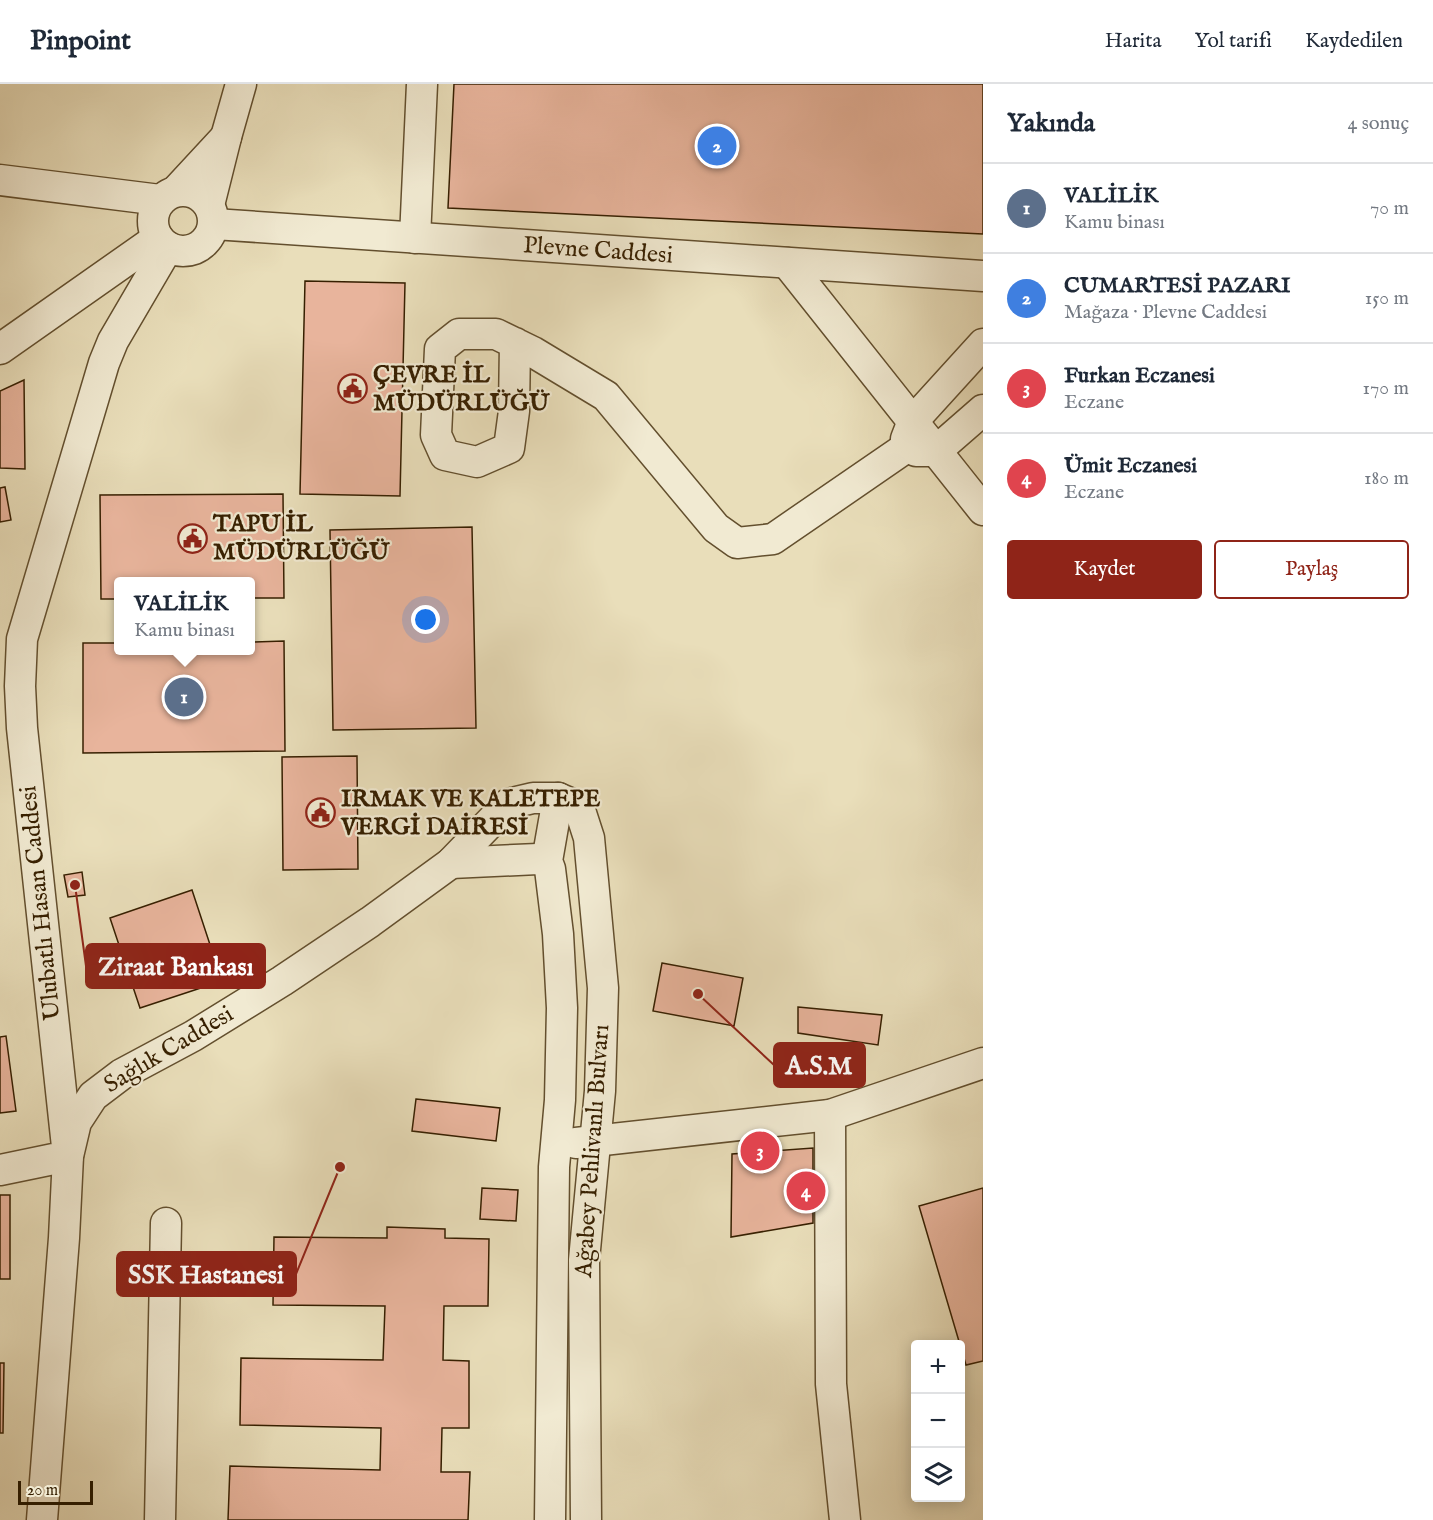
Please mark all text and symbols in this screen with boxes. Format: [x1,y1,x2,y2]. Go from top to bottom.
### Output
text: Pinpoint [30,24,131,59]
text: Harita [1105,28,1162,55]
text: Yol tarifi [1195,28,1272,55]
text: Kaydedilen [1305,28,1403,55]
text: Yakında [1007,107,1095,140]
text: 4 sonuç [1348,111,1409,136]
pin: 2 [698,124,736,168]
text: VALİLİK [1064,182,1158,210]
text: 1 [1023,196,1030,221]
text: 70 m [1370,196,1409,221]
text: Kamu binası [1064,210,1165,235]
street label: Plevne Caddesi [522,230,674,272]
text: CUMARTESİ PAZARI [1064,272,1290,300]
text: 2 [1022,286,1031,311]
text: 150 m [1365,286,1409,311]
text: Mağaza · Plevne Caddesi [1064,300,1267,325]
place label: ÇEVRE İL MÜDÜRLÜĞÜ [373,360,550,419]
text: Furkan Eczanesi [1064,362,1215,390]
public building icon: ÇEVRE İL MÜDÜRLÜĞÜ [336,373,368,405]
text: 3 [1023,376,1030,401]
text: 170 m [1363,376,1409,401]
text: Eczane [1064,390,1124,415]
text: Ümit Eczanesi [1064,452,1197,480]
text: 4 [1022,466,1031,491]
text: 180 m [1364,466,1409,491]
text: Eczane [1064,480,1124,505]
place label: TAPU İL MÜDÜRLÜĞÜ [212,509,390,568]
public building icon: TAPU İL MÜDÜRLÜĞÜ [176,522,208,554]
button: Kaydet [1007,540,1202,599]
button: Paylaş [1214,540,1409,599]
popup [114,577,255,655]
text: VALİLİK [134,590,228,618]
your location [411,605,440,634]
text: Kamu binası [134,618,235,643]
pin: 1 [164,674,204,720]
street label: Ulubatlı Hasan Caddesi [13,784,69,1022]
place label: IRMAK VE KALETEPE VERGİ DAİRESİ [340,784,601,843]
public building icon: IRMAK VE KALETEPE VERGİ DAİRESİ [304,797,336,829]
callout: Ziraat Bankası [86,944,265,988]
text: Ziraat Bankası [98,951,254,984]
street label: Sağlık Caddesi [99,999,239,1101]
street label: Ağabey Pehlivanlı Bulvarı [569,1023,617,1280]
callout: A.S.M [774,1043,865,1087]
text: A.S.M [784,1050,853,1083]
pin: 3 [740,1128,780,1174]
pin: 4 [786,1168,826,1214]
callout: SSK Hastanesi [117,1252,296,1296]
text: SSK Hastanesi [128,1259,284,1292]
map controls [911,1340,965,1502]
button: + [911,1340,965,1394]
button: − [911,1394,965,1448]
button: layers [911,1448,965,1502]
scale bar [18,1478,93,1506]
text: 20 m [27,1481,58,1501]

